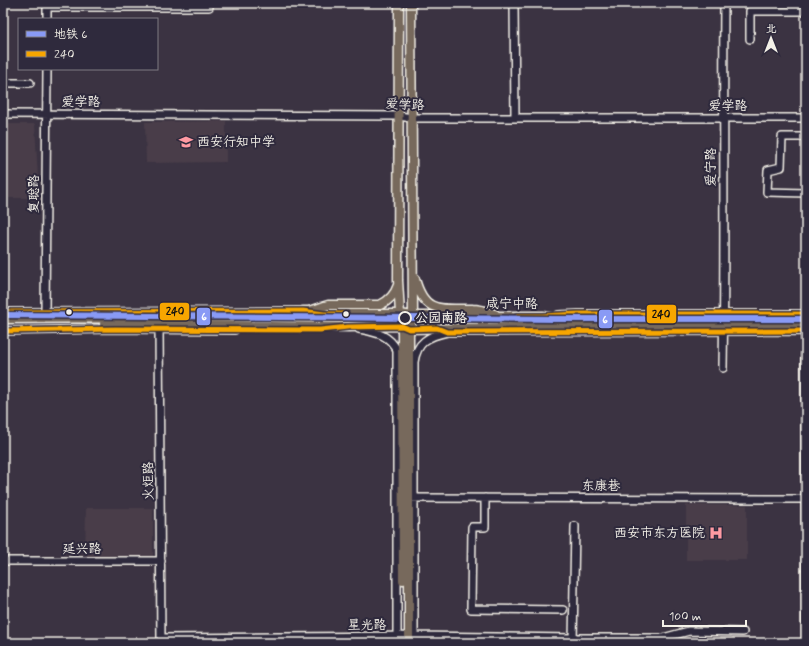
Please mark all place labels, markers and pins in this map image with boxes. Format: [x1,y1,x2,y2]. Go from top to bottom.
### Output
school or university icon: 西安行知中学 [178,134,194,150]
place label: 西安行知中学 [197,134,275,151]
unlabelled marker [64,307,74,317]
unlabelled marker [341,309,351,319]
place label: 公园南路 [415,310,467,327]
marker: 公园南路 [398,311,412,325]
place label: 西安市东方医院 [614,525,705,542]
hospital icon: 西安市东方医院 [708,525,724,541]

